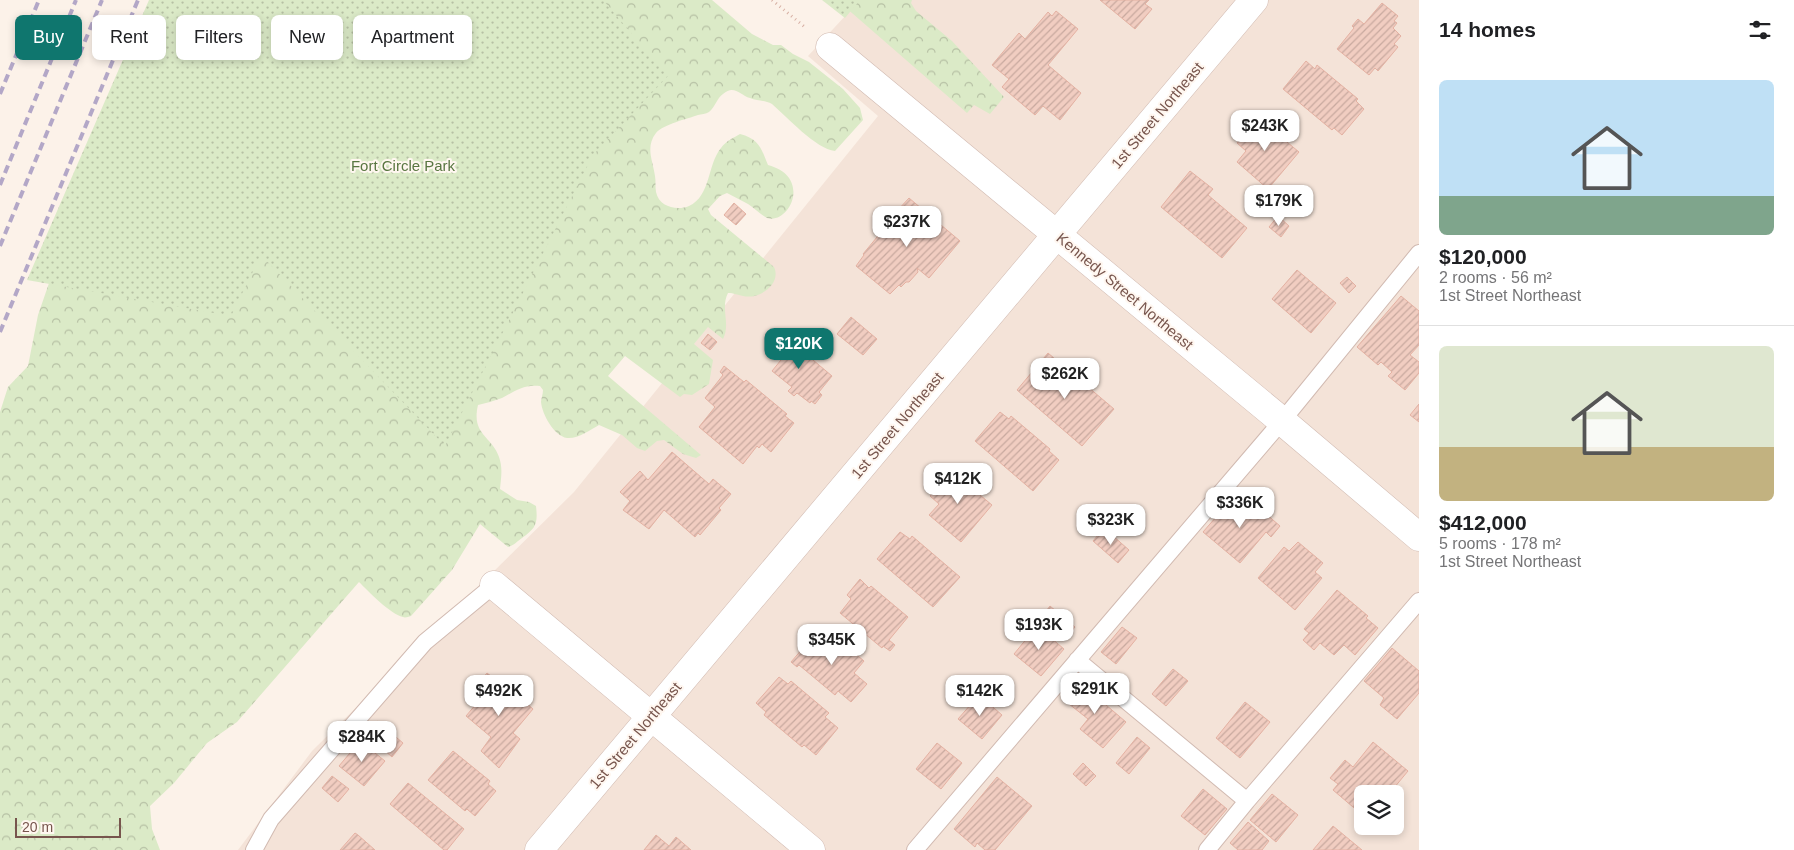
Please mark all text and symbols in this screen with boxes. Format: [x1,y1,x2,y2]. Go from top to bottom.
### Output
chip: Buy [15,15,82,60]
chip: Rent [92,15,166,60]
chip: Filters [176,15,261,60]
chip: New [271,15,343,60]
chip: Apartment [353,15,472,60]
icon: filters [1746,16,1774,44]
text: 14 homes [1439,18,1536,41]
street label: 1st Street Northeast [1108,58,1207,172]
pin: $243K [1230,110,1300,152]
icon: home [1562,113,1652,203]
text: $243K [1241,117,1289,134]
park label: Fort Circle Park [351,157,456,174]
pin: $179K [1244,184,1314,227]
text: $179K [1255,192,1303,209]
pin: $237K [872,206,942,248]
text: $237K [883,213,931,230]
street label: Kennedy Street Northeast [1053,229,1197,354]
text: $120,000 [1439,245,1527,268]
text: 2 rooms · 56 m² [1439,269,1552,286]
text: 1st Street Northeast [1439,287,1581,304]
pin: $120K [764,328,834,370]
text: $120K [775,335,823,352]
pin: $262K [1030,358,1100,400]
text: $262K [1041,365,1089,382]
street label: 1st Street Northeast [848,368,947,482]
icon: home [1562,378,1652,468]
pin: $412K [923,462,993,505]
text: $412K [934,470,982,487]
pin: $336K [1205,486,1275,529]
text: $336K [1216,494,1264,511]
pin: $323K [1076,504,1146,546]
text: $323K [1087,511,1135,528]
text: $412,000 [1439,511,1527,534]
text: 5 rooms · 178 m² [1439,535,1561,552]
text: 1st Street Northeast [1439,553,1581,570]
pin: $193K [1004,608,1074,651]
text: $193K [1015,616,1063,633]
pin: $345K [797,624,867,666]
text: $345K [808,631,856,648]
pin: $291K [1060,672,1130,715]
pin: $492K [464,674,534,717]
pin: $142K [945,674,1015,717]
street label: 1st Street Northeast [586,678,685,792]
text: $291K [1071,680,1119,697]
text: $492K [475,682,523,699]
text: $142K [956,682,1004,699]
pin: $284K [327,720,397,763]
text: $284K [338,728,386,745]
map controls [1354,785,1404,835]
button: layers [1354,785,1404,835]
scale bar [15,815,121,838]
text: 20 m [22,819,53,835]

